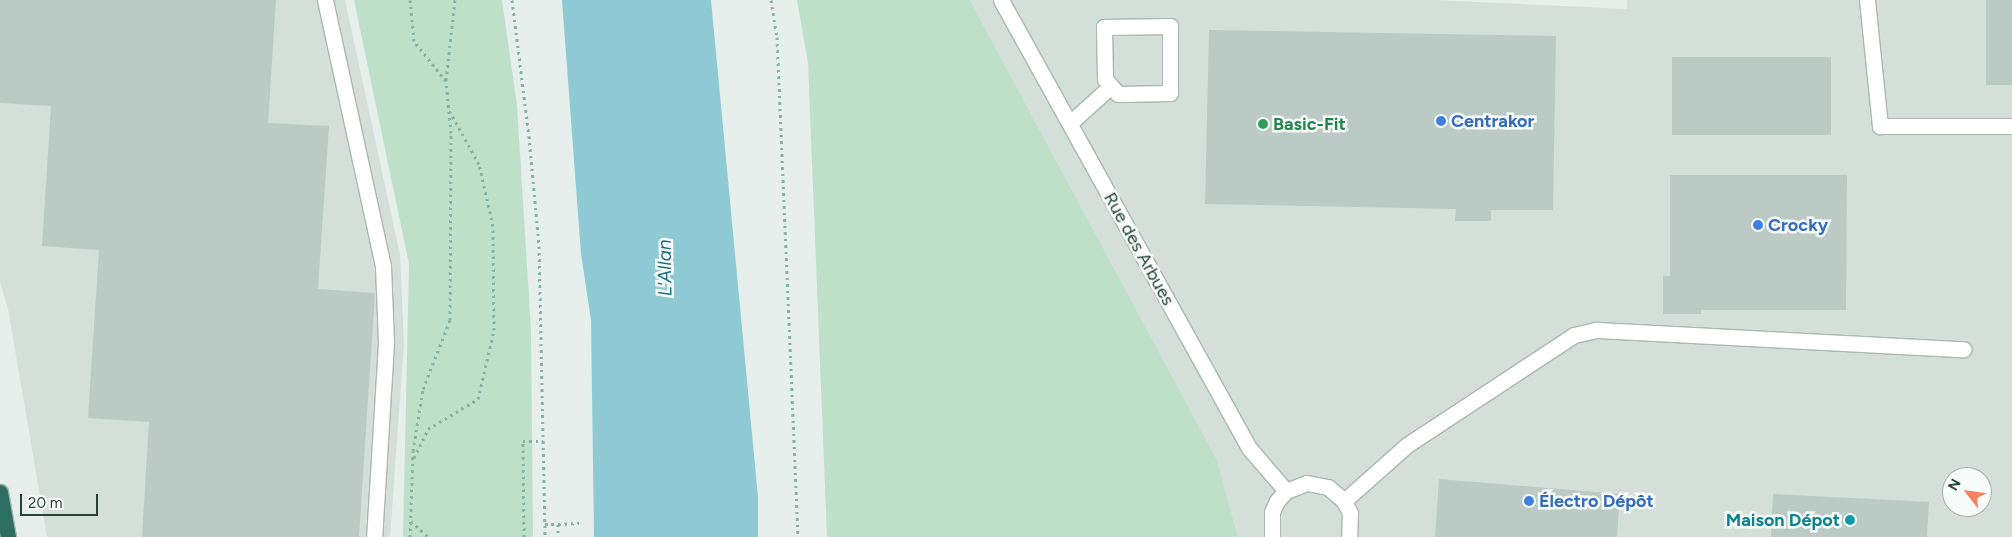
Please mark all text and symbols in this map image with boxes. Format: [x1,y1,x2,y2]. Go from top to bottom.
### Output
place label: Centrakor [1451,110,1534,132]
place label: Basic-Fit [1273,113,1346,135]
marker: Centrakor [1435,115,1447,127]
marker: Basic-Fit [1257,118,1269,130]
street label: Rue des Arbues [1099,189,1179,309]
place label: Crocky [1768,214,1828,236]
marker: Crocky [1752,219,1764,231]
water label: L'Allan [653,239,677,297]
north arrow [1942,467,1992,517]
text: N [1944,476,1965,494]
scale bar [22,484,100,516]
place label: Électro Dépôt [1539,490,1654,512]
text: 20 m [28,494,62,512]
marker: Électro Dépôt [1523,495,1535,507]
place label: Maison Dépot [1726,509,1840,531]
marker: Maison Dépot [1844,514,1856,526]

